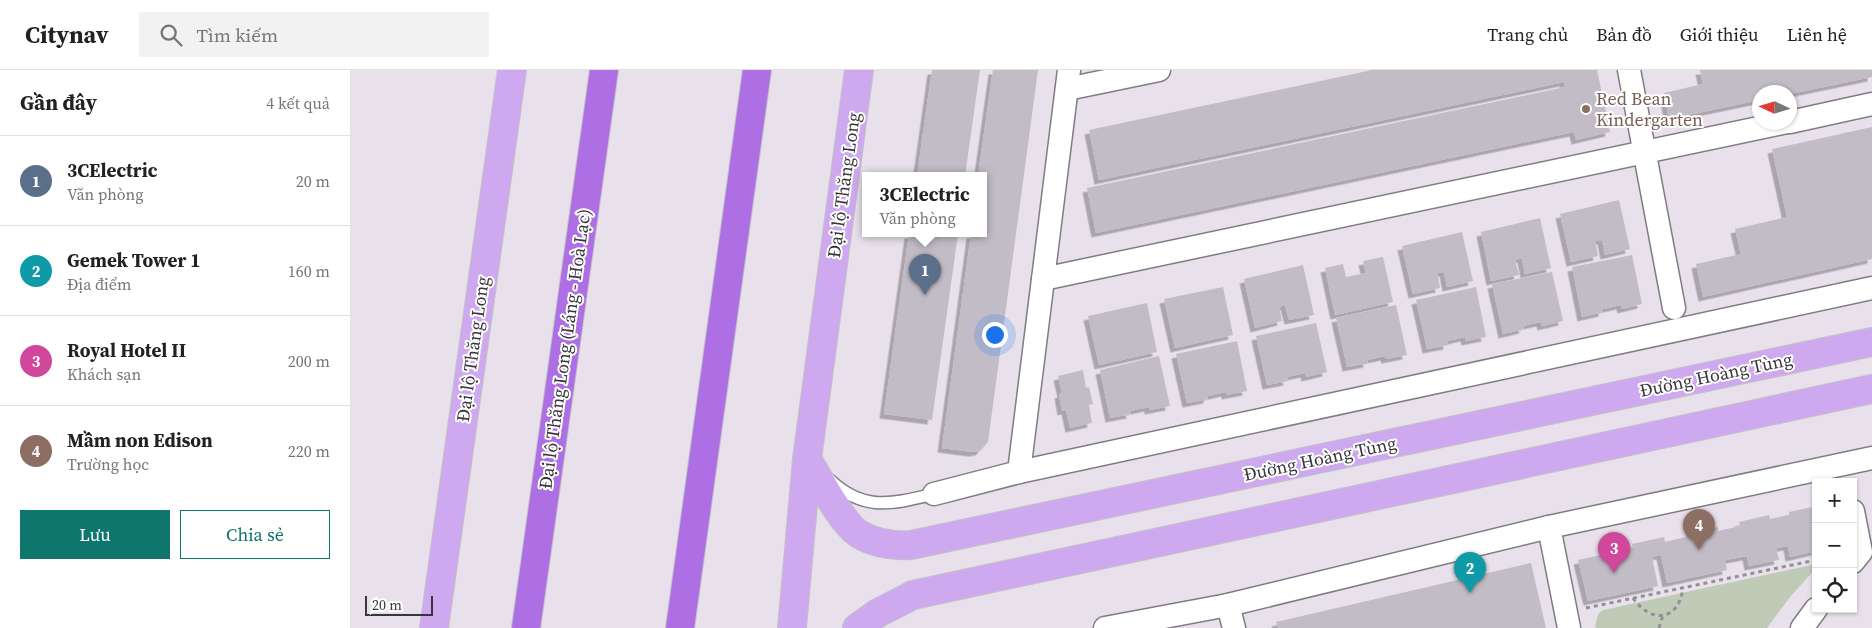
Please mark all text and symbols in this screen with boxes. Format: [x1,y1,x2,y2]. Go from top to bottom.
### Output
search box [139,12,489,57]
text: Citynav [25,18,109,51]
icon: search [157,21,185,49]
text: Tìm kiếm [197,22,278,48]
text: Trang chủ [1487,22,1568,47]
text: Bản đồ [1596,22,1652,47]
text: Giới thiệu [1680,22,1759,47]
text: Liên hệ [1787,22,1847,47]
north arrow [1752,85,1797,130]
place label: Red Bean Kindergarten [1596,86,1703,132]
text: Gần đây [20,88,97,117]
text: 4 kết quả [266,92,330,114]
marker: Red Bean Kindergarten [1580,103,1592,115]
street label: Đại lộ Thăng Long [821,111,866,259]
text: 3CElectric [67,157,157,183]
text: 1 [32,170,40,192]
text: 20 m [296,170,330,192]
popup [862,172,987,237]
text: 3CElectric [879,181,970,207]
text: Văn phòng [67,183,144,205]
street label: Đại lộ Thăng Long (Láng - Hoà Lạc) [532,207,597,491]
text: Văn phòng [879,207,956,229]
text: Gemek Tower 1 [67,247,201,273]
pin: 1 [909,254,941,295]
text: 2 [32,260,40,282]
text: 160 m [288,260,330,282]
text: Địa điểm [67,273,131,295]
street label: Đại lộ Thăng Long [450,275,495,423]
your location [982,322,1008,348]
text: Royal Hotel II [67,337,186,363]
street label: Đường Hoàng Tùng [1637,346,1795,403]
text: 3 [32,350,40,372]
text: 200 m [288,350,330,372]
text: Khách sạn [67,363,141,385]
text: Mầm non Edison [67,427,213,453]
street label: Đường Hoàng Tùng [1241,430,1399,487]
text: 4 [32,440,40,462]
text: 220 m [288,440,330,462]
text: Trường học [67,453,149,475]
map controls [1812,478,1857,613]
button: + [1812,478,1857,523]
pin: 4 [1683,509,1715,550]
button: Lưu [20,510,170,559]
button: Chia sẻ [180,510,330,559]
button: − [1812,523,1857,568]
pin: 3 [1598,532,1630,573]
pin: 2 [1454,552,1486,593]
button: locate [1812,568,1857,613]
scale bar [365,593,432,616]
text: 20 m [372,595,402,615]

